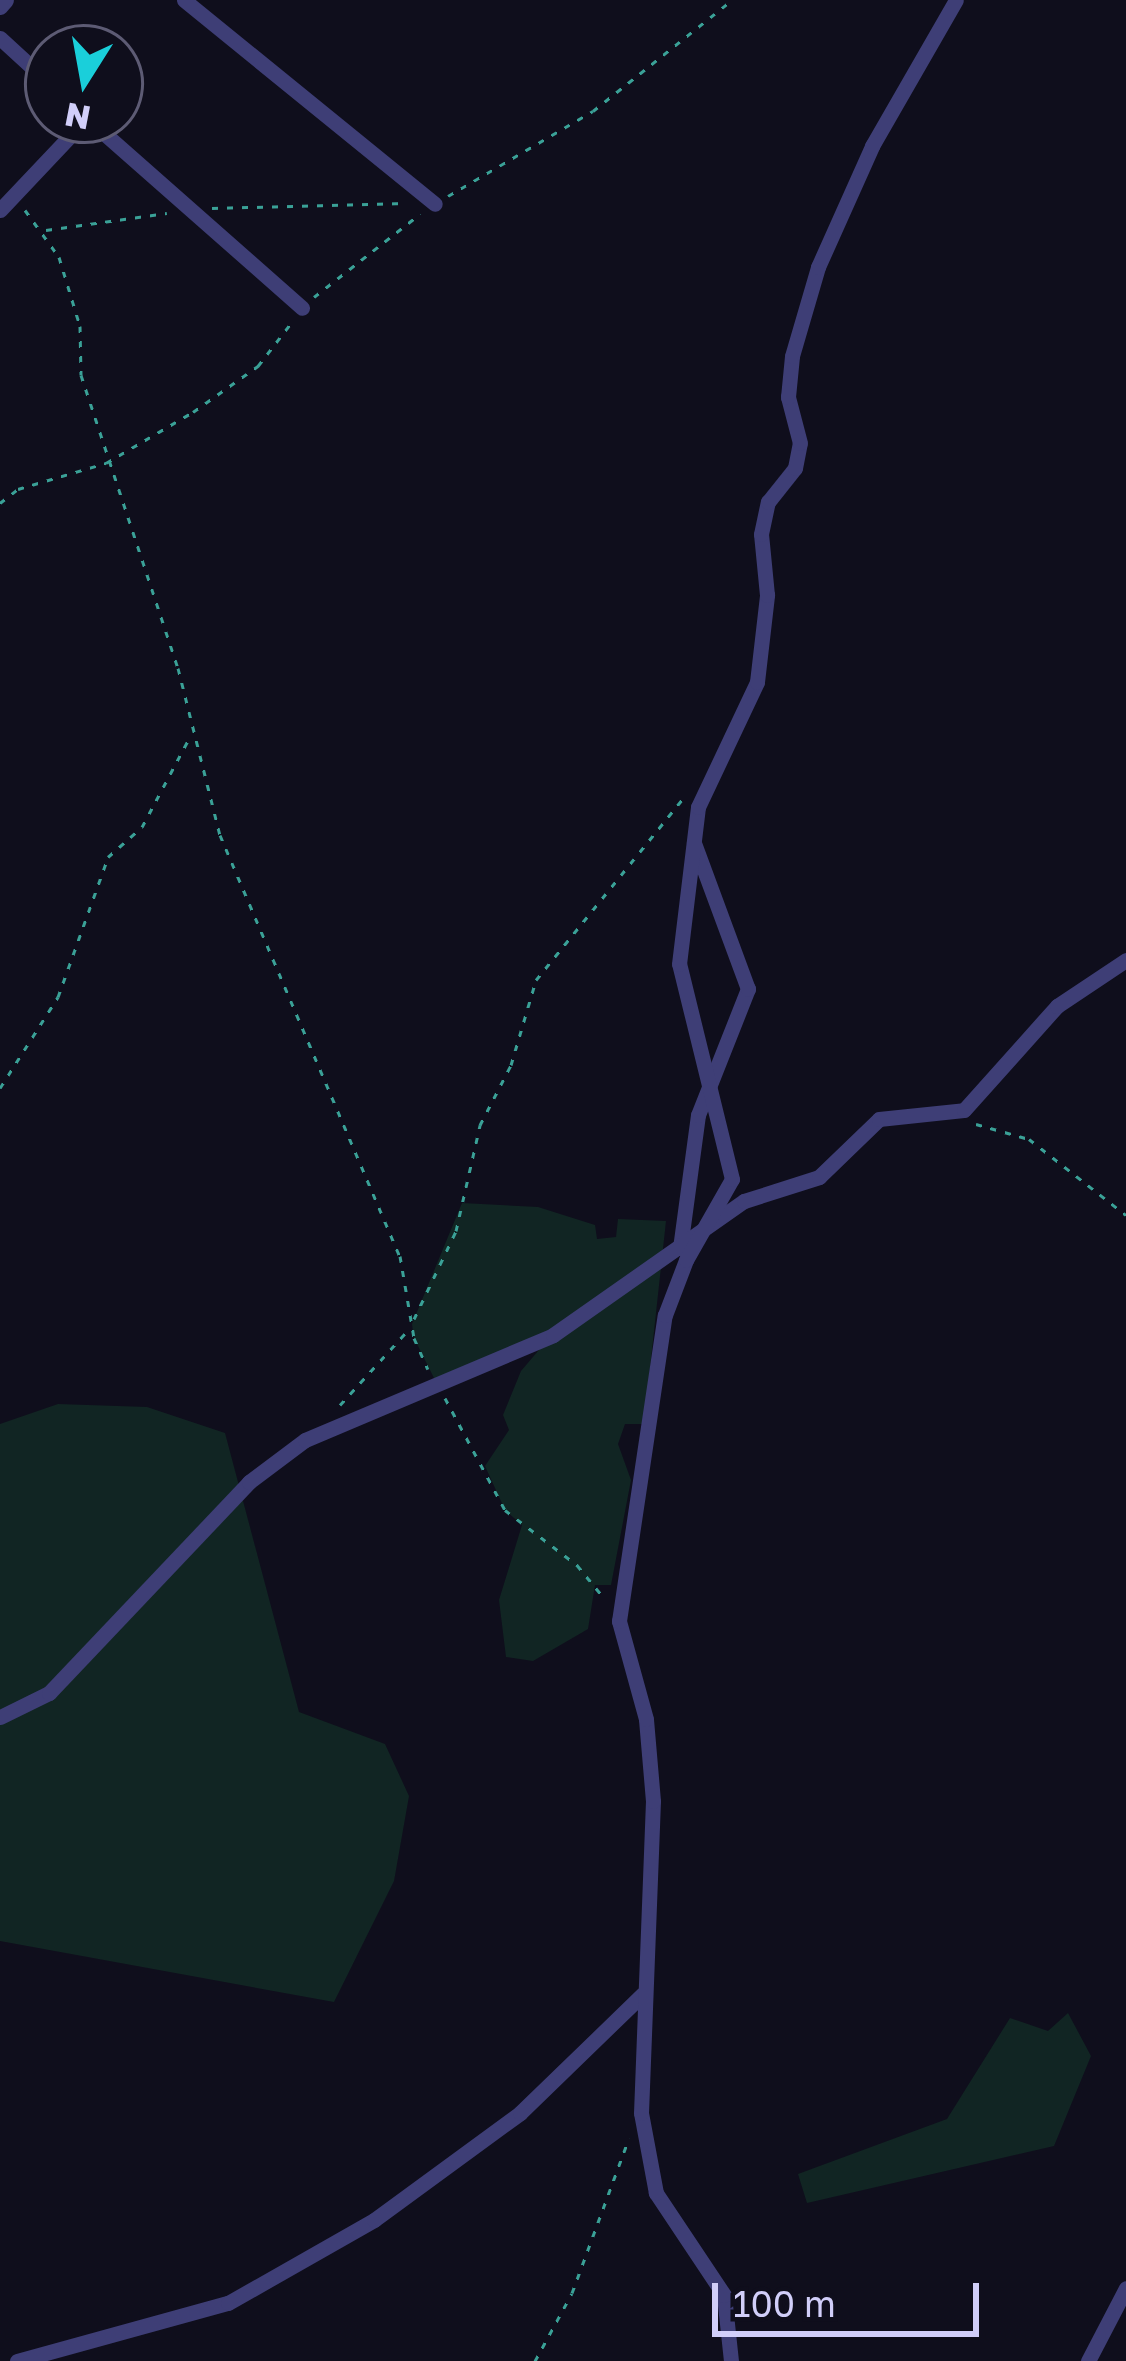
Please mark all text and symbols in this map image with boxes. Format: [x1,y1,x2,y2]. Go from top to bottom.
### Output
north arrow [24,24,144,144]
text: N [62,95,94,138]
scale bar [718,2259,985,2333]
text: 100 m [733,2282,836,2325]

